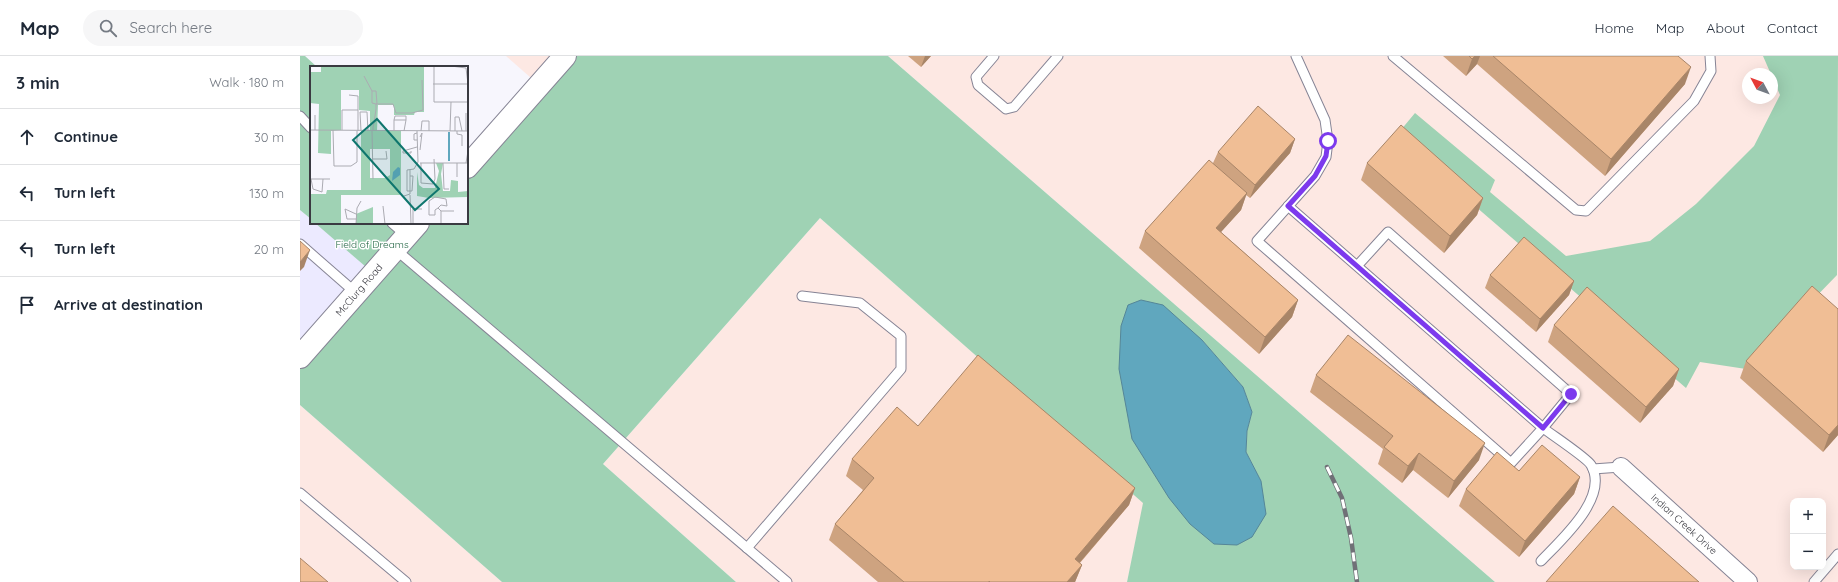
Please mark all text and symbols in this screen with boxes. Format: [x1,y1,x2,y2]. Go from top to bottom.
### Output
search box [83,10,363,46]
text: Map [20,16,59,40]
icon: search [97,17,119,39]
text: Search here [129,18,212,37]
text: Home [1595,19,1634,37]
text: Map [1656,19,1684,37]
text: About [1706,19,1745,37]
text: Contact [1767,19,1818,37]
inset map [310,66,468,224]
north arrow [1742,68,1778,104]
text: 3 min [16,72,60,93]
text: Walk · 180 m [209,74,284,90]
icon: ahead [16,126,38,148]
text: Continue [54,127,118,146]
text: 30 m [254,129,284,145]
route start [1319,132,1337,150]
icon: left [16,182,38,204]
text: Turn left [54,183,116,202]
text: 130 m [249,185,284,201]
icon: left [16,238,38,260]
park label: Field of Dreams [335,238,409,251]
text: Turn left [54,239,116,258]
text: 20 m [254,241,284,257]
street label: McClurg Road [333,261,385,319]
icon: arrive [16,294,38,316]
text: Arrive at destination [54,295,203,314]
route end [1562,385,1580,403]
street label: Indian Creek Drive [1648,491,1720,557]
map controls [1790,498,1826,570]
button: + [1790,498,1826,534]
button: − [1790,534,1826,570]

